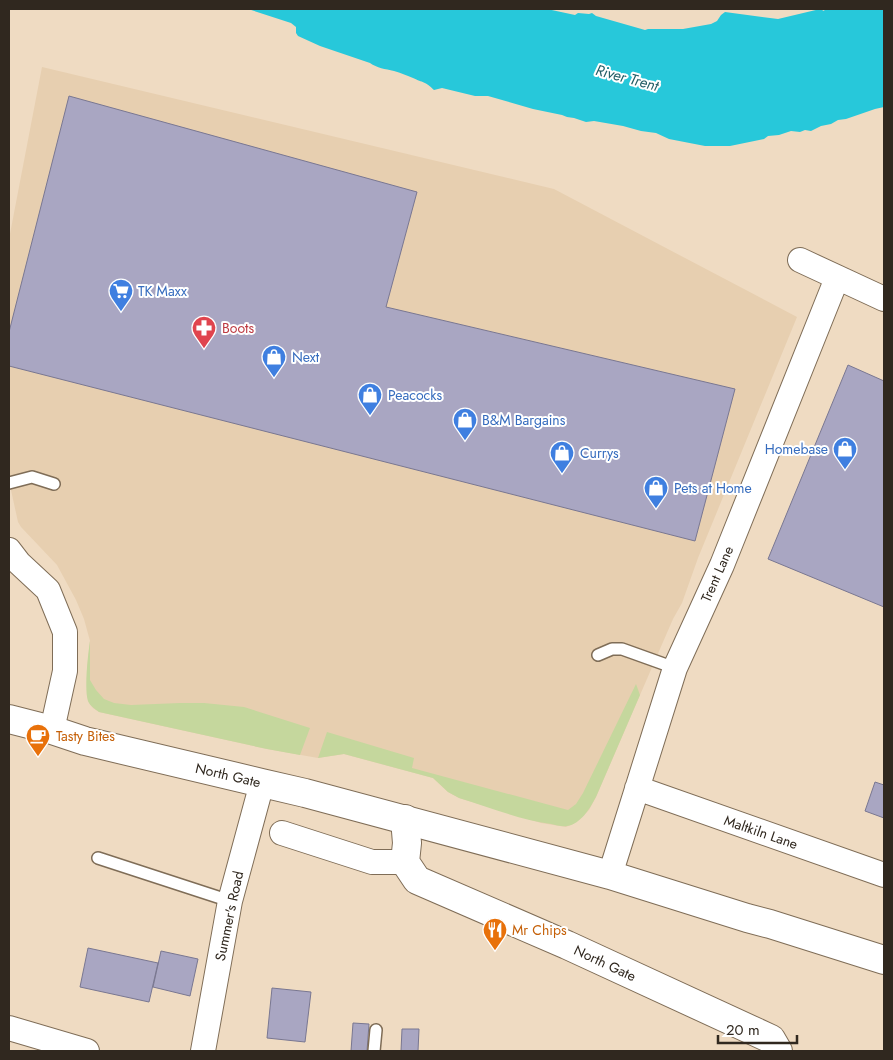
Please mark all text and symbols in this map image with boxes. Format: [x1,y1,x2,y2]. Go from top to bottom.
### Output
water label: River Trent [593,59,662,97]
supermarket icon: TK Maxx [108,278,134,312]
place label: TK Maxx [138,281,187,301]
pharmacy icon: Boots [191,315,217,349]
place label: Boots [222,318,254,338]
shop icon: Next [261,344,287,378]
place label: Next [292,347,320,367]
shop icon: Peacocks [357,382,383,416]
place label: Peacocks [388,385,442,405]
shop icon: B&M Bargains [452,407,478,441]
place label: B&M Bargains [482,410,566,430]
shop icon: Homebase [832,436,858,470]
place label: Homebase [765,439,828,459]
shop icon: Currys [549,440,575,474]
place label: Currys [580,443,619,463]
shop icon: Pets at Home [643,475,669,509]
place label: Pets at Home [674,478,752,498]
street label: Trent Lane [696,543,738,605]
cafe icon: Tasty Bites [25,723,51,757]
place label: Tasty Bites [56,726,115,746]
street label: North Gate [193,758,263,792]
street label: Maltkiln Lane [721,810,801,854]
street label: Summer's Road [210,869,248,963]
restaurant icon: Mr Chips [482,917,508,951]
place label: Mr Chips [512,920,567,940]
street label: North Gate [571,940,639,986]
scale bar [718,1012,797,1044]
text: 20 m [726,1019,760,1041]

